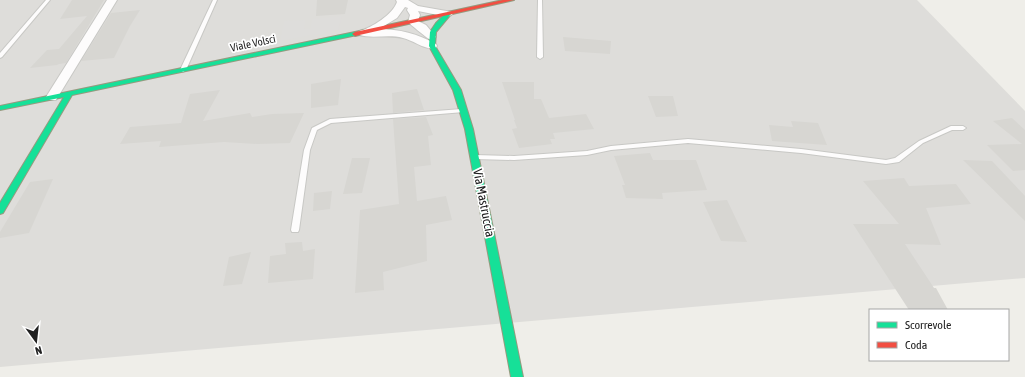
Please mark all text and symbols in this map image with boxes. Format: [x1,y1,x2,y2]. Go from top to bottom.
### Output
street label: Viale Volsci [229,32,277,54]
street label: Via Mastruccia [470,168,498,238]
legend [869,309,1009,361]
text: Scorrevole [905,318,952,332]
north arrow [16,321,56,361]
text: Coda [905,338,927,352]
text: N [34,344,43,357]

